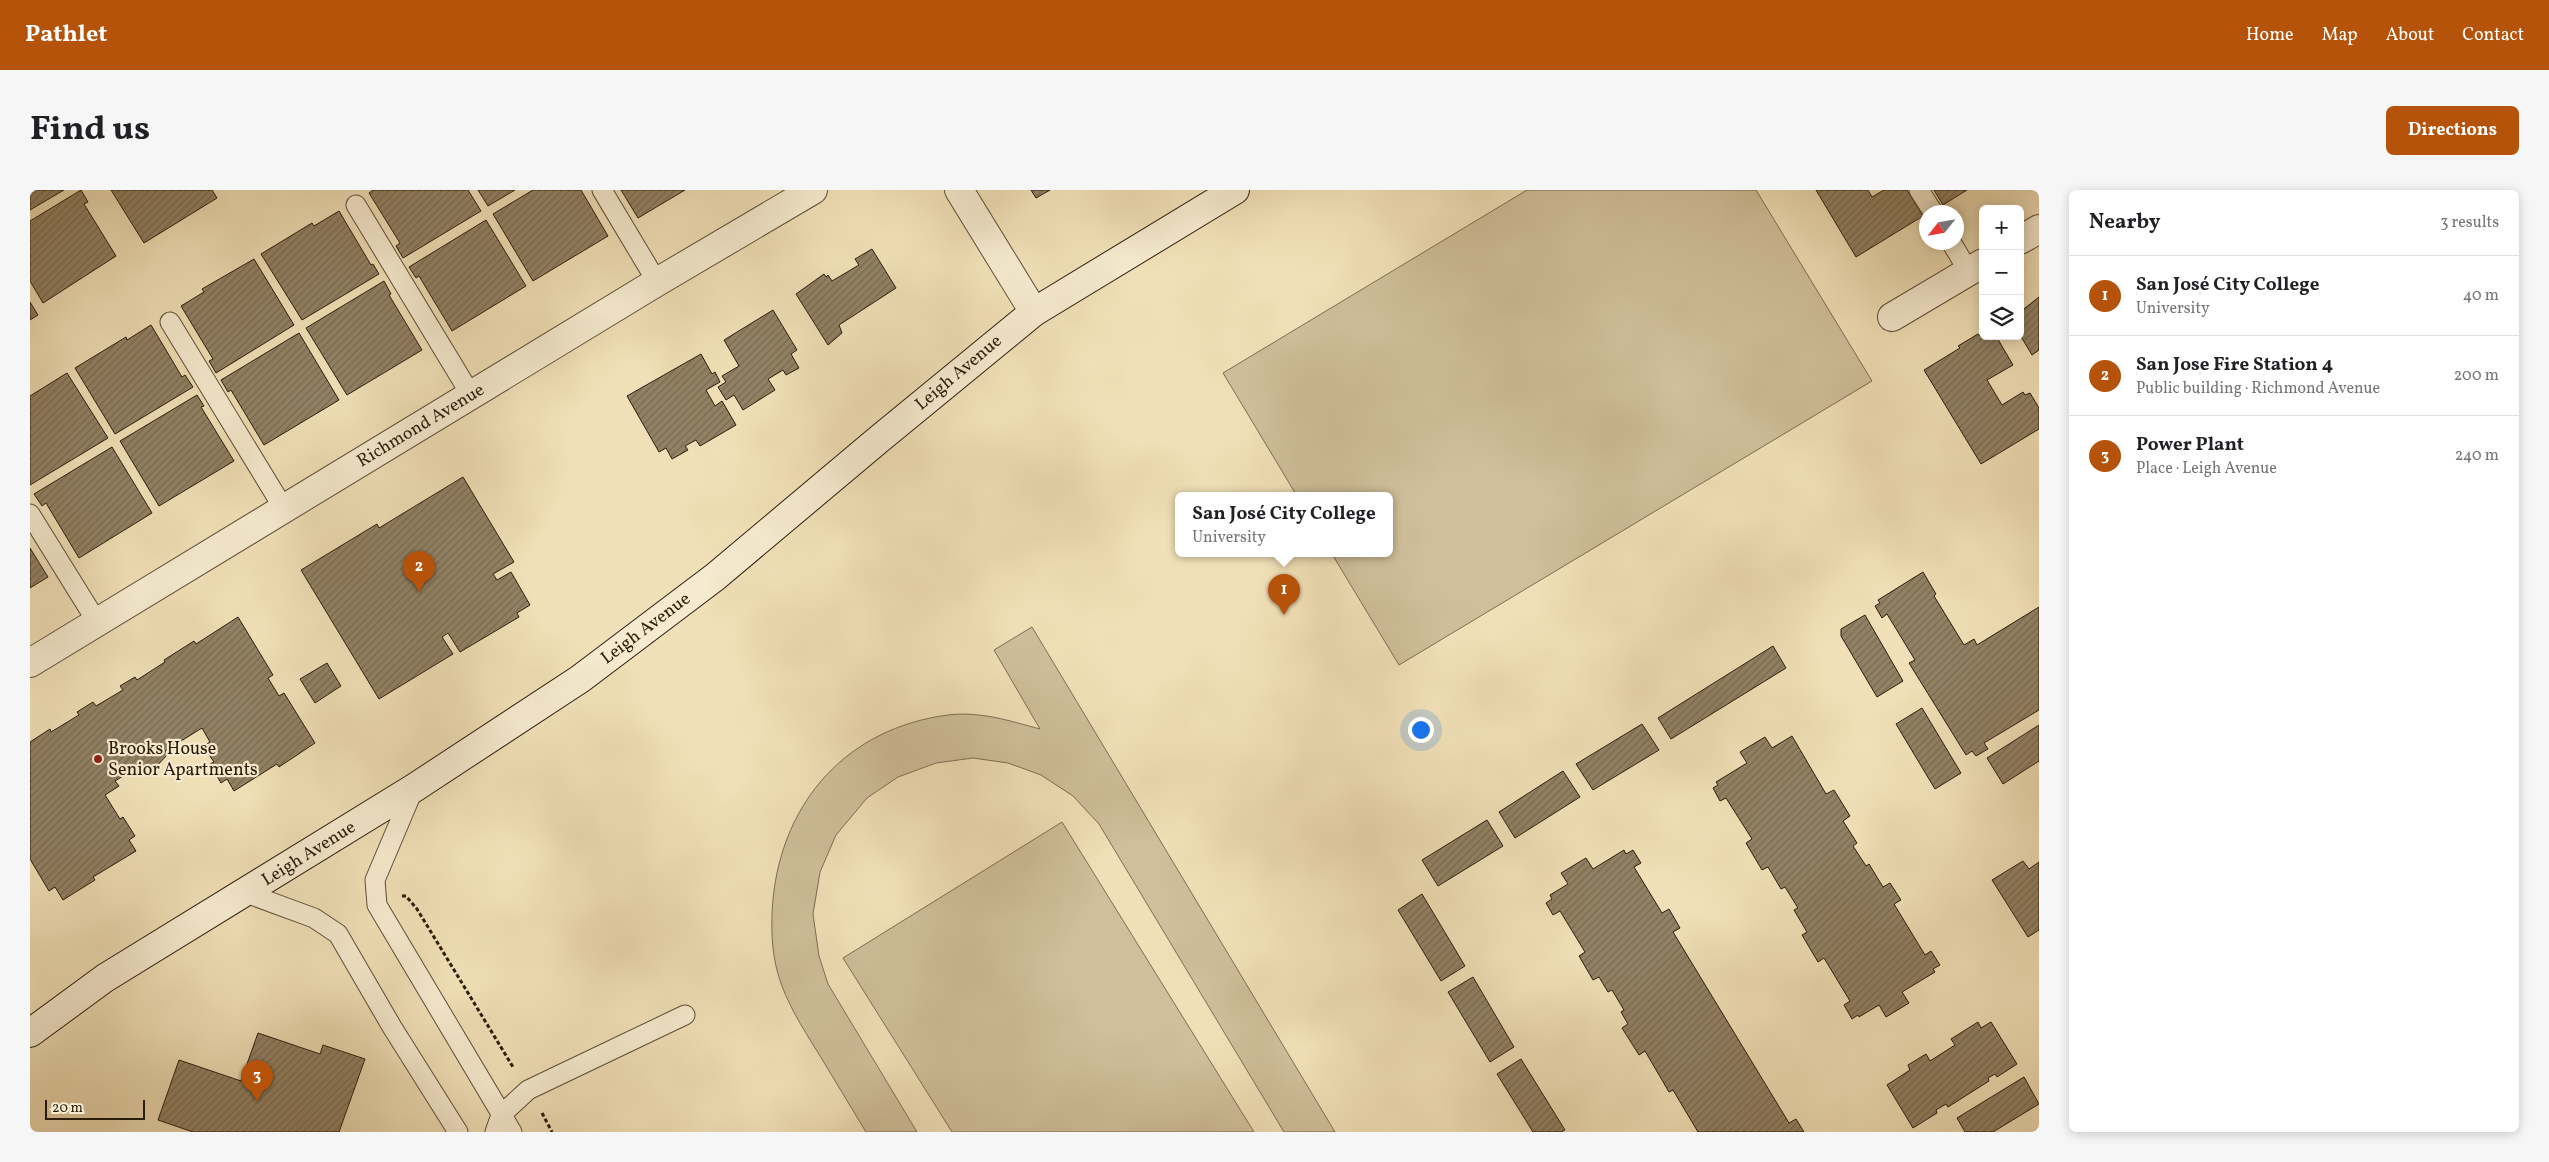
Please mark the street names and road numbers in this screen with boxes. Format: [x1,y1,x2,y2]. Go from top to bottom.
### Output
street label: Leigh Avenue [910,329,1008,417]
street label: Richmond Avenue [352,378,490,474]
street label: Leigh Avenue [596,587,696,671]
street label: Leigh Avenue [257,815,361,893]

